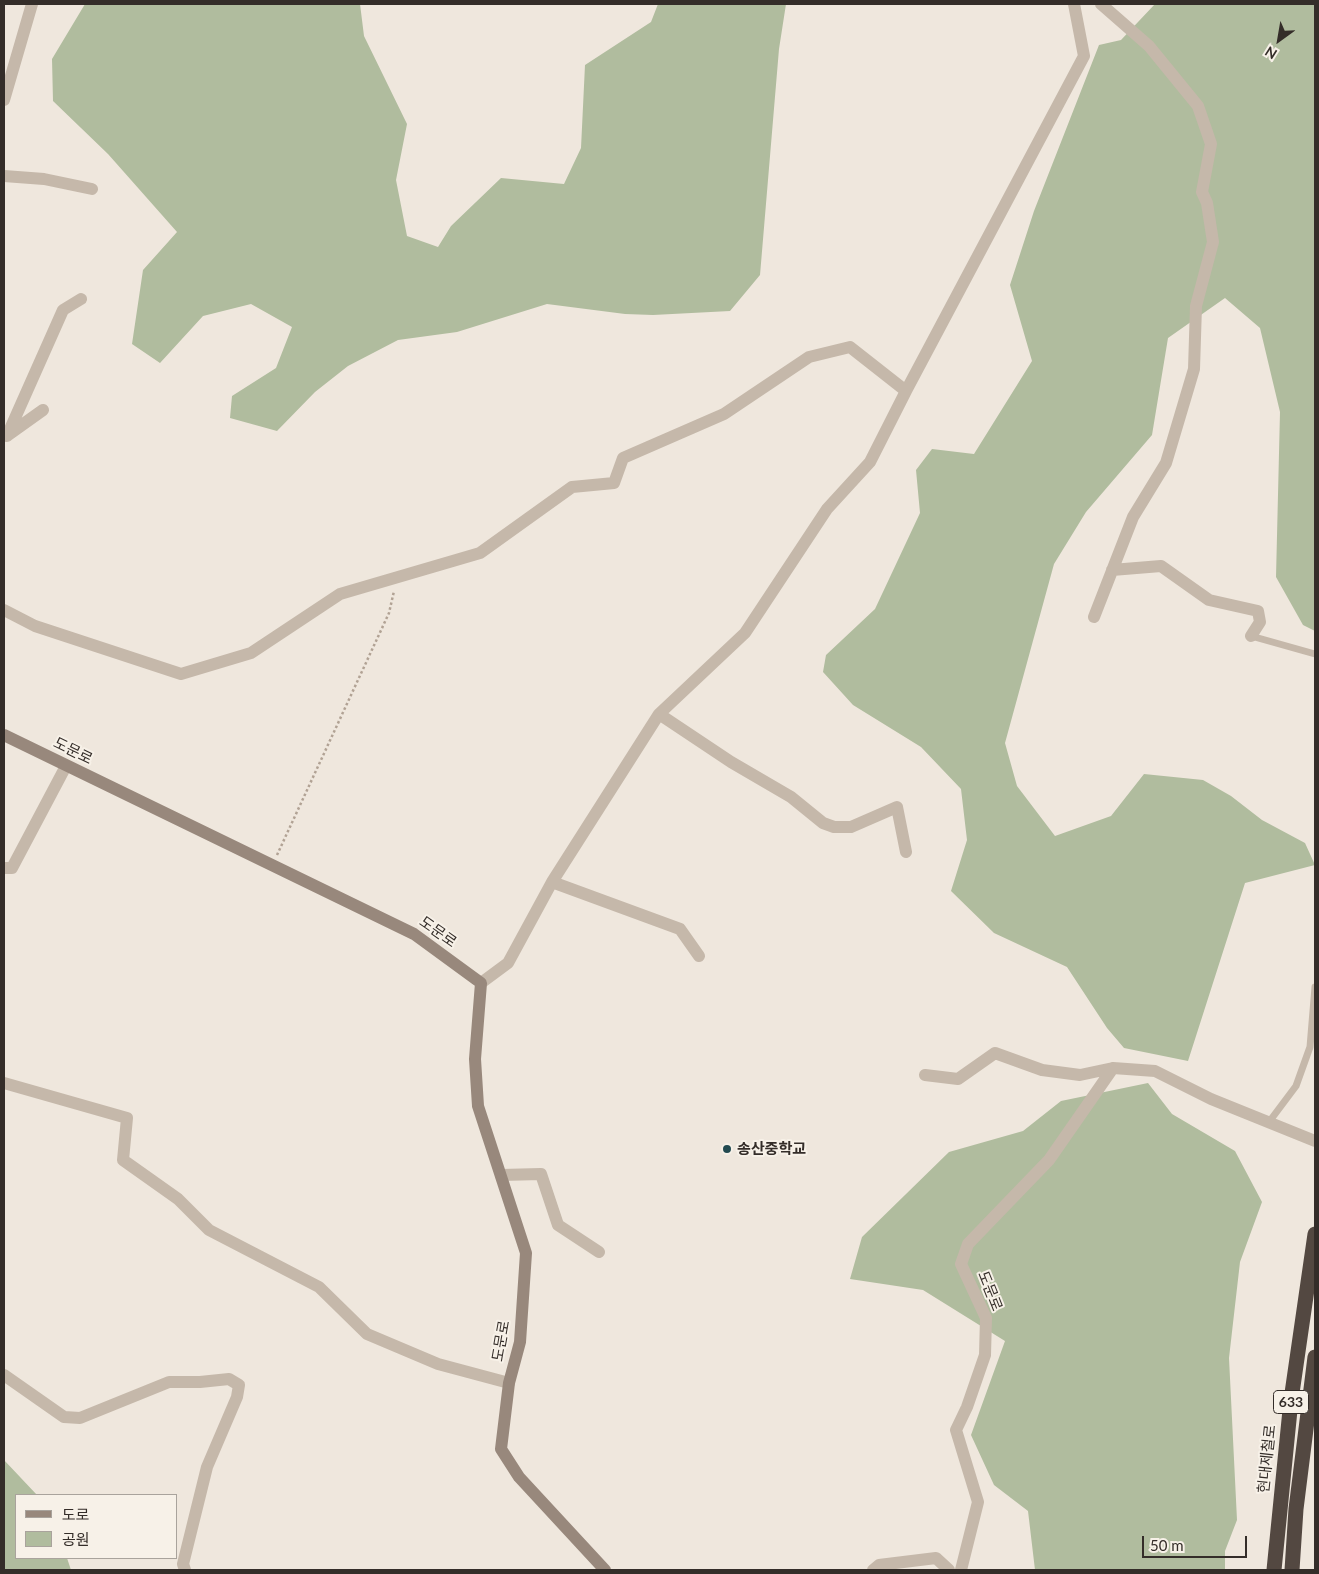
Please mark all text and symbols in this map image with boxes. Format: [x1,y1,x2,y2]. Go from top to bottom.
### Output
north arrow [1254,15,1304,65]
text: N [1262,43,1280,63]
street label: 도문로 [50,734,96,768]
street label: 도문로 [416,913,460,951]
place label: 송산중학교 [737,1140,806,1158]
marker: 송산중학교 [721,1143,733,1155]
street label: 도문로 [974,1268,1006,1314]
street label: 도문로 [489,1319,513,1363]
road number: 633 [1274,1390,1308,1414]
street label: 현대제철로 [1254,1424,1280,1494]
legend [15,1494,178,1559]
text: 도로 [62,1505,90,1523]
scale bar [1144,1526,1249,1558]
text: 공원 [62,1530,90,1548]
text: 50 m [1150,1536,1184,1554]

